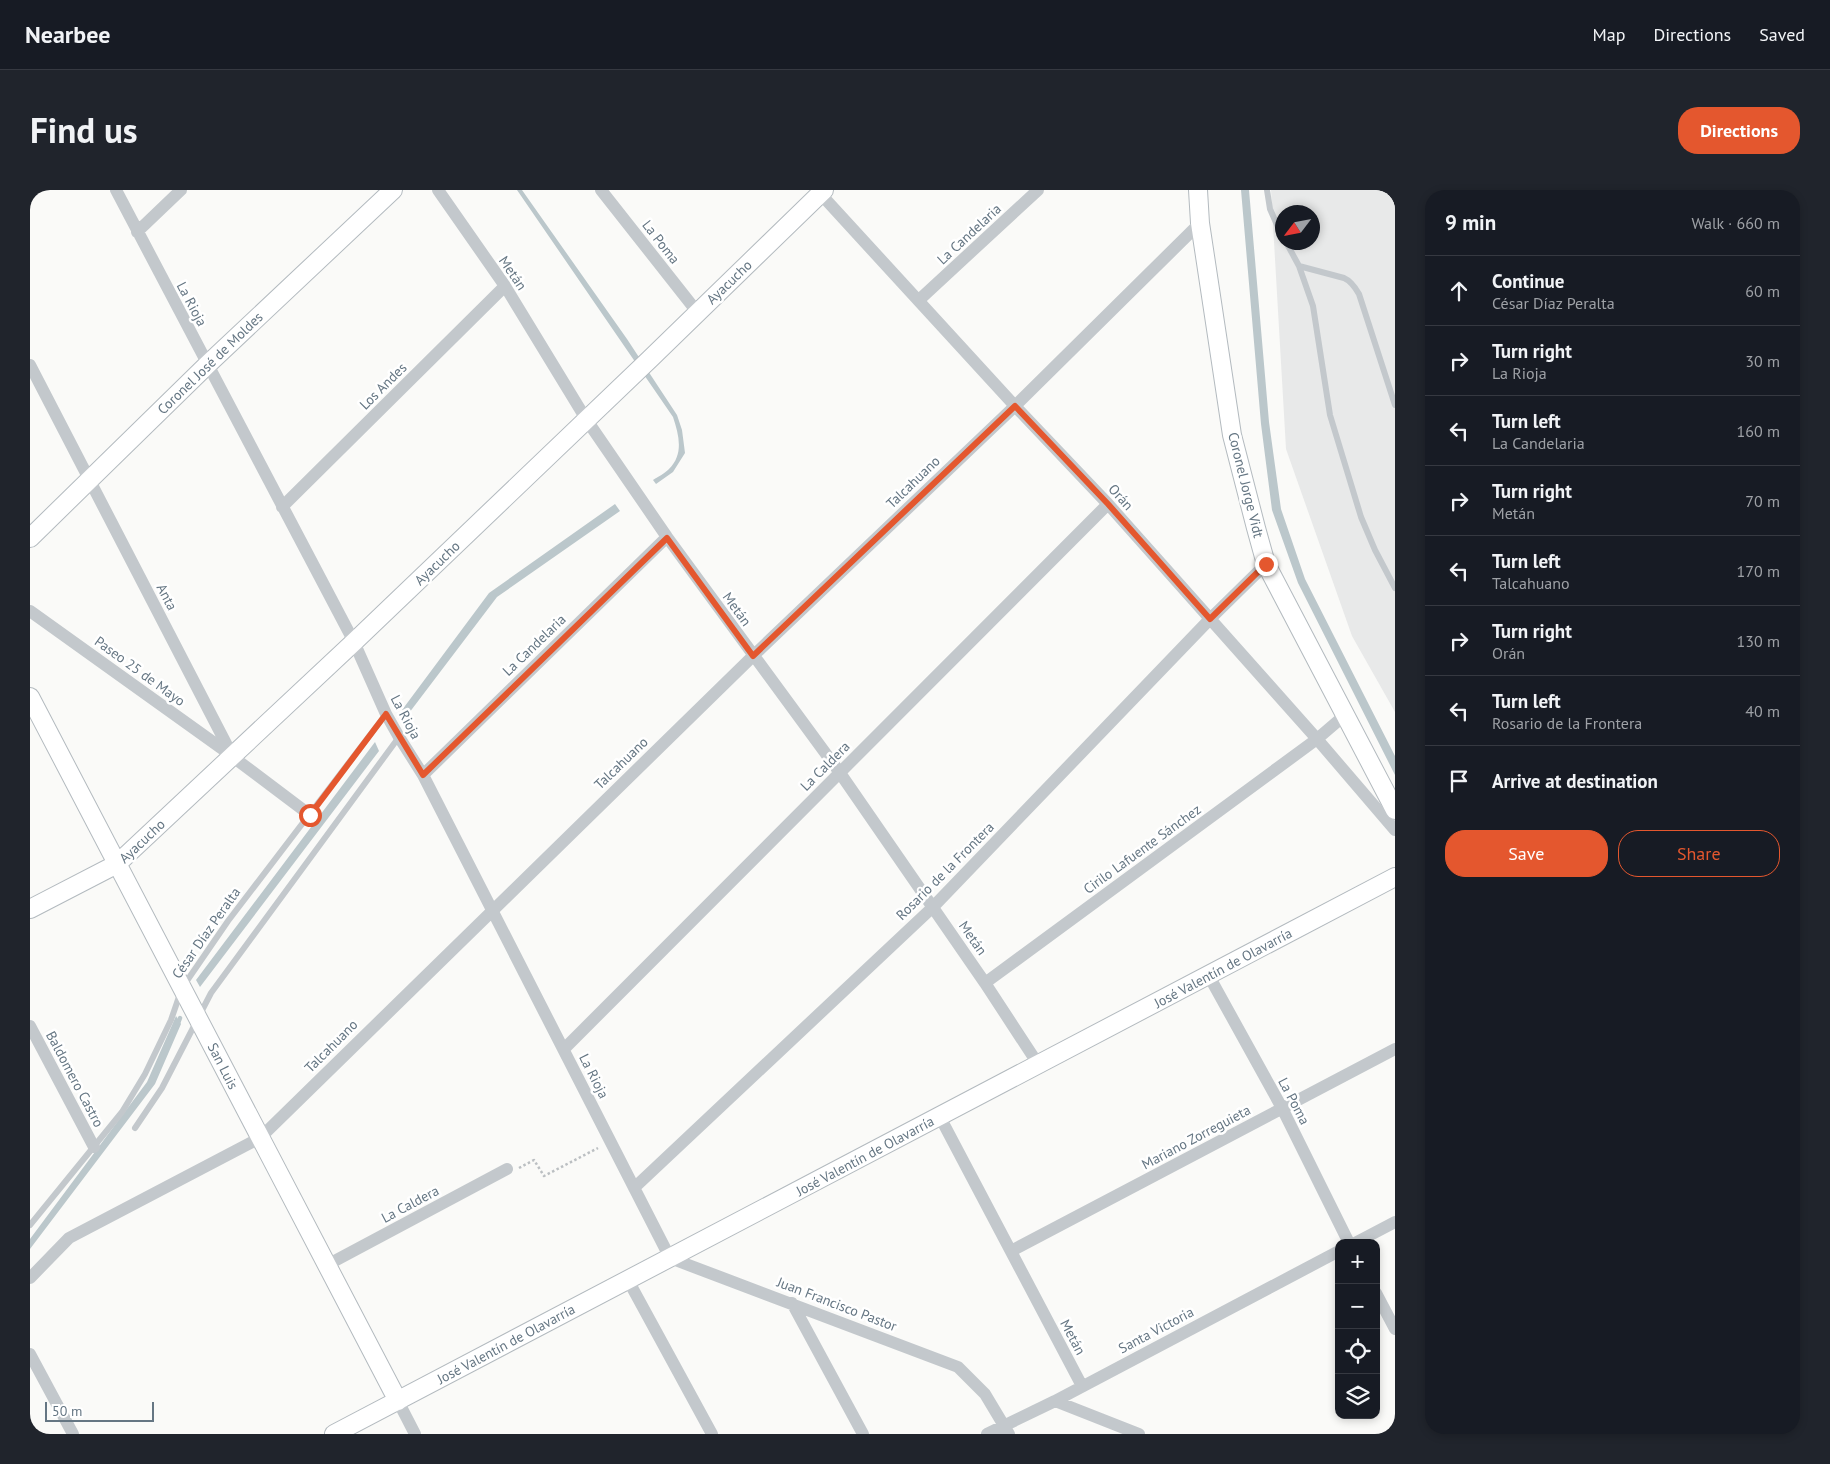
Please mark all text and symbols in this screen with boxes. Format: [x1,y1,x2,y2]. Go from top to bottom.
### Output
text: Nearbee [25,19,110,50]
text: Map [1593,23,1625,46]
text: Directions [1653,23,1731,46]
text: Saved [1759,23,1805,46]
text: Find us [30,107,138,153]
button: Directions [1678,107,1800,154]
street label: La Candelaria [933,200,1005,268]
north arrow [1275,205,1320,250]
text: 9 min [1445,209,1496,236]
text: Walk · 660 m [1691,213,1780,233]
street label: La Poma [638,216,684,268]
street label: Metán [495,252,531,294]
street label: Ayacucho [702,256,756,308]
text: Continue [1492,269,1564,293]
icon: ahead [1445,277,1473,305]
street label: La Rioja [173,279,211,329]
text: 60 m [1745,281,1780,301]
text: César Díaz Peralta [1492,293,1615,313]
street label: Coronel José de Moldes [153,308,267,418]
text: Turn right [1492,339,1572,363]
icon: right [1445,347,1473,375]
text: 30 m [1745,351,1780,371]
street label: Los Andes [356,359,410,413]
text: La Rioja [1492,363,1547,383]
text: Turn left [1492,409,1561,433]
icon: left [1445,417,1473,445]
text: 160 m [1737,421,1780,441]
street label: Coronel Jorge Vidt [1224,430,1268,540]
text: La Candelaria [1492,433,1585,453]
street label: Talcahuano [882,452,944,512]
text: Turn right [1492,479,1572,503]
street label: Orán [1105,480,1137,514]
icon: right [1445,487,1473,515]
text: 70 m [1745,491,1780,511]
text: Metán [1492,503,1535,523]
street label: Ayacucho [410,537,464,589]
text: Turn left [1492,549,1561,573]
route end [1255,553,1278,576]
icon: left [1445,557,1473,585]
text: 170 m [1737,561,1780,581]
text: Talcahuano [1492,573,1570,593]
street label: Anta [153,581,181,613]
street label: Metán [719,589,755,629]
street label: La Candelaria [499,610,569,680]
text: Turn right [1492,619,1572,643]
icon: right [1445,627,1473,655]
text: 130 m [1737,631,1780,651]
street label: Paseo 25 de Mayo [91,632,189,710]
text: Orán [1492,643,1525,663]
text: Turn left [1492,689,1561,713]
street label: La Rioja [387,692,425,742]
icon: left [1445,697,1473,725]
text: 40 m [1745,701,1780,721]
text: Rosario de la Frontera [1492,713,1642,733]
street label: Talcahuano [590,733,652,793]
street label: La Caldera [796,737,854,795]
icon: arrive [1445,767,1473,795]
text: Arrive at destination [1492,769,1658,793]
street label: Cirilo Lafuente Sánchez [1080,800,1204,898]
route start [299,804,322,827]
street label: Ayacucho [115,815,169,867]
street label: Rosario de la Frontera [892,818,998,924]
button: Save [1445,830,1608,877]
button: Share [1618,830,1780,877]
street label: César Díaz Peralta [168,884,244,982]
street label: Metán [955,917,991,959]
street label: José Valentín de Olavarría [1150,924,1295,1013]
street label: Talcahuano [301,1016,361,1076]
street label: Baldomero Castro [42,1028,108,1130]
street label: San Luis [204,1040,242,1092]
street label: La Rioja [575,1051,613,1101]
street label: La Poma [1274,1074,1314,1128]
street label: Mariano Zorreguieta [1139,1101,1254,1173]
street label: José Valentín de Olavarría [792,1112,937,1201]
street label: La Caldera [378,1181,442,1227]
map controls [1335,1239,1380,1419]
button: + [1335,1239,1380,1284]
street label: Juan Francisco Pastor [774,1273,900,1335]
button: − [1335,1284,1380,1329]
street label: José Valentín de Olavarría [433,1300,578,1389]
street label: Santa Victoria [1115,1303,1197,1357]
street label: Metán [1056,1316,1090,1358]
button: locate [1335,1329,1380,1374]
button: layers [1335,1374,1380,1419]
scale bar [45,1399,154,1422]
text: 50 m [52,1402,82,1420]

